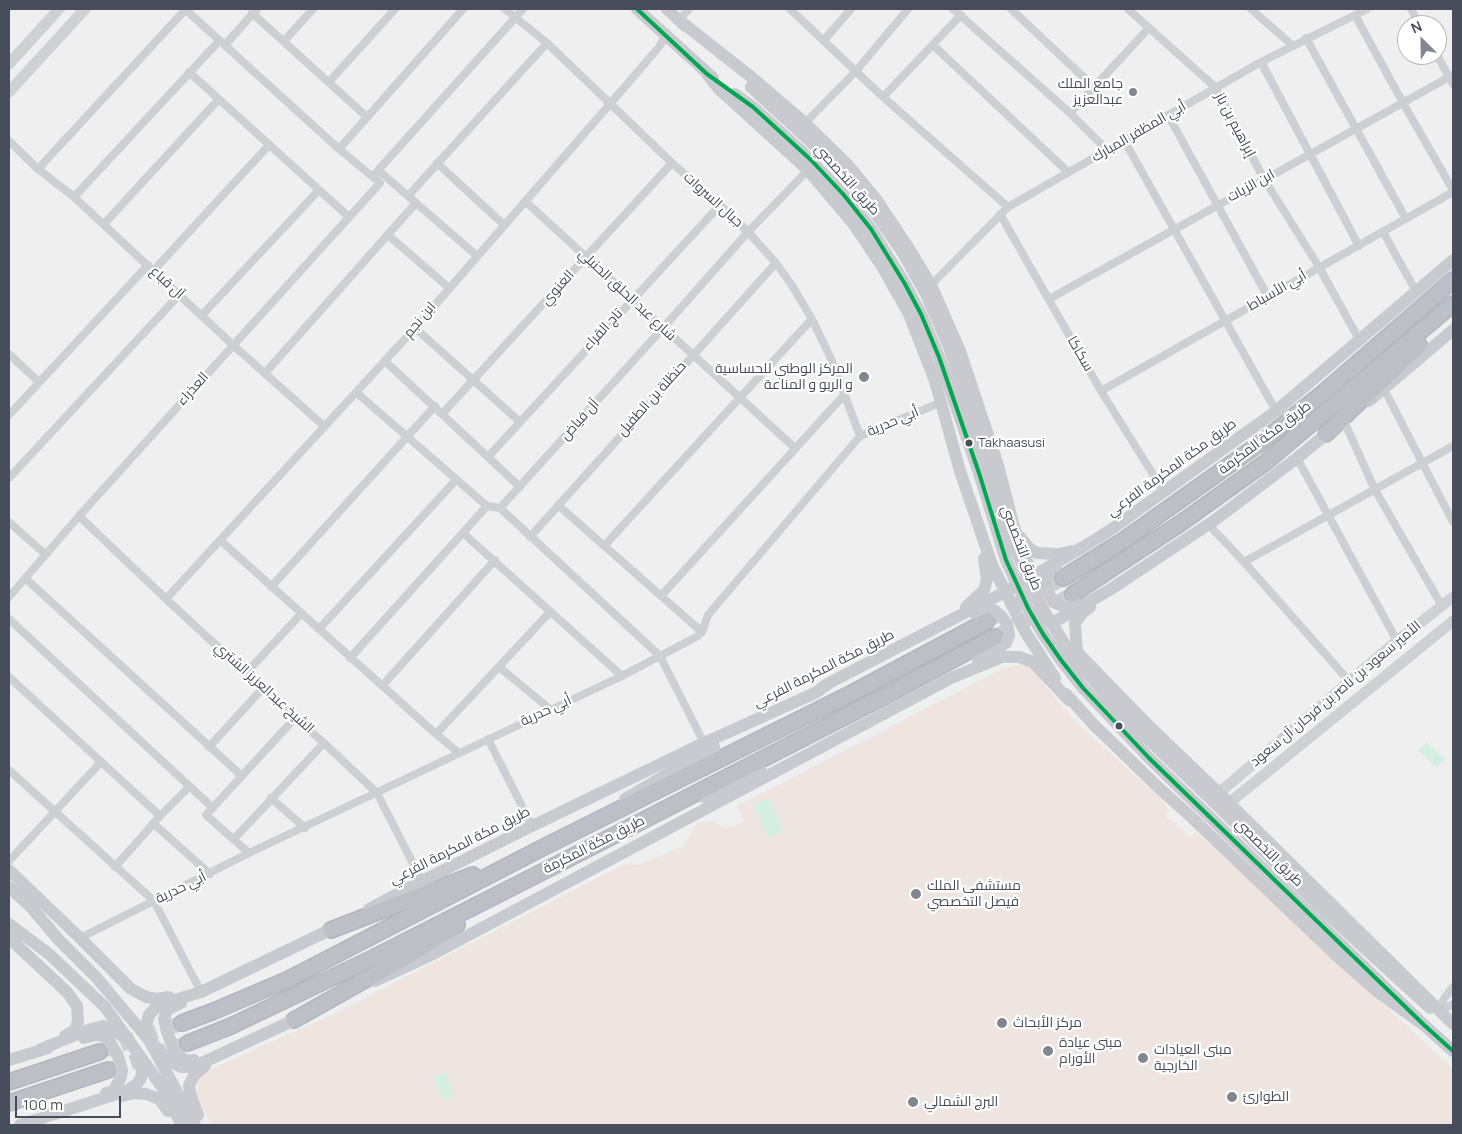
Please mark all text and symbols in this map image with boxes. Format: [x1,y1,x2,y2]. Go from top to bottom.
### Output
north arrow [1397,15,1447,65]
text: N [1408,16,1425,37]
place label: جامع الملك عبدالعزيز [1058,76,1123,108]
marker: جامع الملك عبدالعزيز [1127,86,1139,98]
street label: إبراهيم بن باز [1211,90,1259,160]
street label: أبي المظفر المبارك [1089,98,1189,166]
street label: طريق التخصصي [811,141,883,219]
street label: ابن الزيات [1224,166,1278,206]
street label: جبال السروات [680,169,746,231]
street label: شارع عبد الحلق الحنبلي [575,245,679,345]
street label: آل قباع [147,263,187,303]
street label: الغنوي [538,267,578,309]
street label: أبي الأسباط [1244,267,1310,315]
street label: ابن نجم [400,299,440,341]
street label: تاج القراء [579,306,627,354]
street label: سكاكا [1063,333,1097,375]
street label: حنظلة بن الطفيل [614,358,690,440]
place label: المركز الوطني للحساسية و الربو و المناعة [715,361,853,394]
street label: العذراء [174,369,212,409]
marker: المركز الوطني للحساسية و الربو و المناعة [857,370,871,384]
street label: آل فياض [557,396,603,444]
street label: طريق مكة المكرمة [1215,398,1315,478]
street label: أبي حدرية [865,404,921,440]
street label: طريق مكة المكرمة الفرعي [1104,415,1240,521]
place label: Takhaasusi [978,435,1045,451]
marker: Takhaasusi [964,438,974,448]
street label: طريق التخصصي [997,503,1045,593]
street label: الأمير سعود بن ناصر بن فرحان آل سعود [1247,618,1425,770]
street label: طريق مكة المكرمة الفرعي [751,626,897,712]
street label: الشيخ عبدالعزيز الشتري [211,639,317,737]
street label: أبي حدرية [518,692,574,730]
unlabelled marker [1114,721,1124,731]
street label: طريق مكة المكرمة الفرعي [387,803,533,889]
street label: طريق مكة المكرمة [541,812,647,878]
street label: طريق التخصصي [1231,815,1307,891]
street label: أبي حدرية [153,868,209,908]
place label: مستشفى الملك فيصل التخصصي [927,878,1021,910]
marker: مستشفى الملك فيصل التخصصي [909,887,923,901]
place label: مركز الأبحاث [1013,1015,1082,1031]
marker: مركز الأبحاث [995,1016,1009,1030]
place label: مبنى عيادة الأورام [1059,1035,1122,1068]
place label: مبنى العيادات الخارجية [1154,1042,1232,1074]
marker: مبنى عيادة الأورام [1041,1044,1055,1058]
marker: مبنى العيادات الخارجية [1136,1051,1150,1065]
scale bar [18,1086,124,1118]
place label: الطوارئ [1243,1089,1289,1105]
marker: الطوارئ [1225,1090,1239,1104]
text: 100 m [23,1094,63,1115]
place label: البرج الشمالي [924,1094,998,1110]
marker: البرج الشمالي [906,1095,920,1109]

